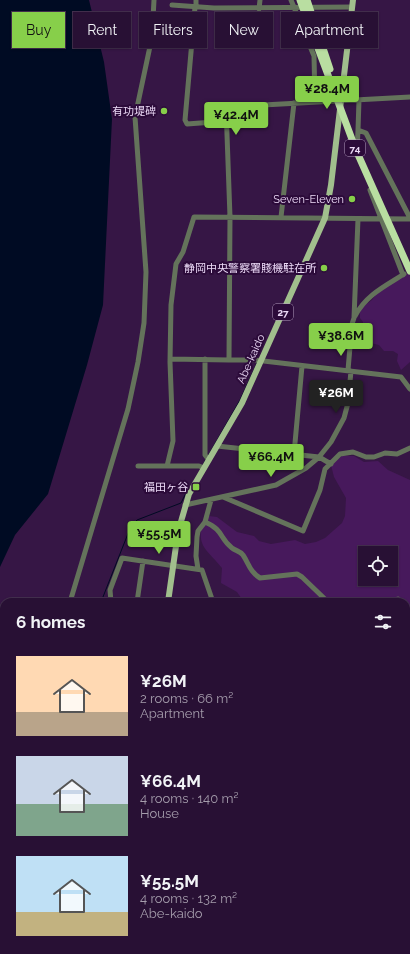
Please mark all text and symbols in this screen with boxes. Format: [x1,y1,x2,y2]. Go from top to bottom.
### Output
chip: Buy [12,12,65,48]
chip: Rent [73,12,131,48]
chip: Filters [139,12,207,48]
chip: New [215,12,273,48]
chip: Apartment [281,12,378,48]
pin: ¥28.4M [294,76,360,110]
text: ¥28.4M [304,81,350,96]
pin: ¥42.4M [203,102,269,136]
place label: 有功堤碑 [112,105,156,118]
marker: 有功堤碑 [159,106,169,116]
text: ¥42.4M [213,107,259,122]
road number: 74 [345,140,365,156]
place label: Seven-Eleven [273,193,344,206]
marker: Seven-Eleven [347,194,357,204]
place label: 静岡中央警察署賤機駐在所 [184,262,317,275]
marker: 静岡中央警察署賤機駐在所 [319,263,329,273]
road number: 27 [273,304,293,320]
pin: ¥38.6M [308,323,374,357]
text: ¥38.6M [318,328,364,343]
street label: Abe-kaido [234,332,268,386]
pin: ¥26M [312,380,360,414]
text: ¥26M [318,385,354,400]
pin: ¥66.4M [238,444,304,478]
text: ¥66.4M [248,449,294,464]
place label: 福田ヶ谷 [144,481,188,494]
marker: 福田ヶ谷 [191,482,201,492]
pin: ¥55.5M [126,521,192,555]
text: ¥55.5M [136,526,182,541]
map controls [358,546,398,586]
button: locate [358,546,398,586]
icon: filters [372,611,394,633]
text: 6 homes [16,612,85,632]
text: ¥26M [140,671,187,691]
icon: home [48,672,96,720]
text: 2 rooms · 66 m² [140,691,233,706]
text: Apartment [140,706,204,721]
text: ¥66.4M [140,771,201,791]
icon: home [48,772,96,820]
text: 4 rooms · 140 m² [140,791,238,806]
text: House [140,806,179,821]
text: ¥55.5M [140,871,199,891]
icon: home [48,872,96,920]
text: 4 rooms · 132 m² [140,891,237,906]
text: Abe-kaido [140,906,203,921]

